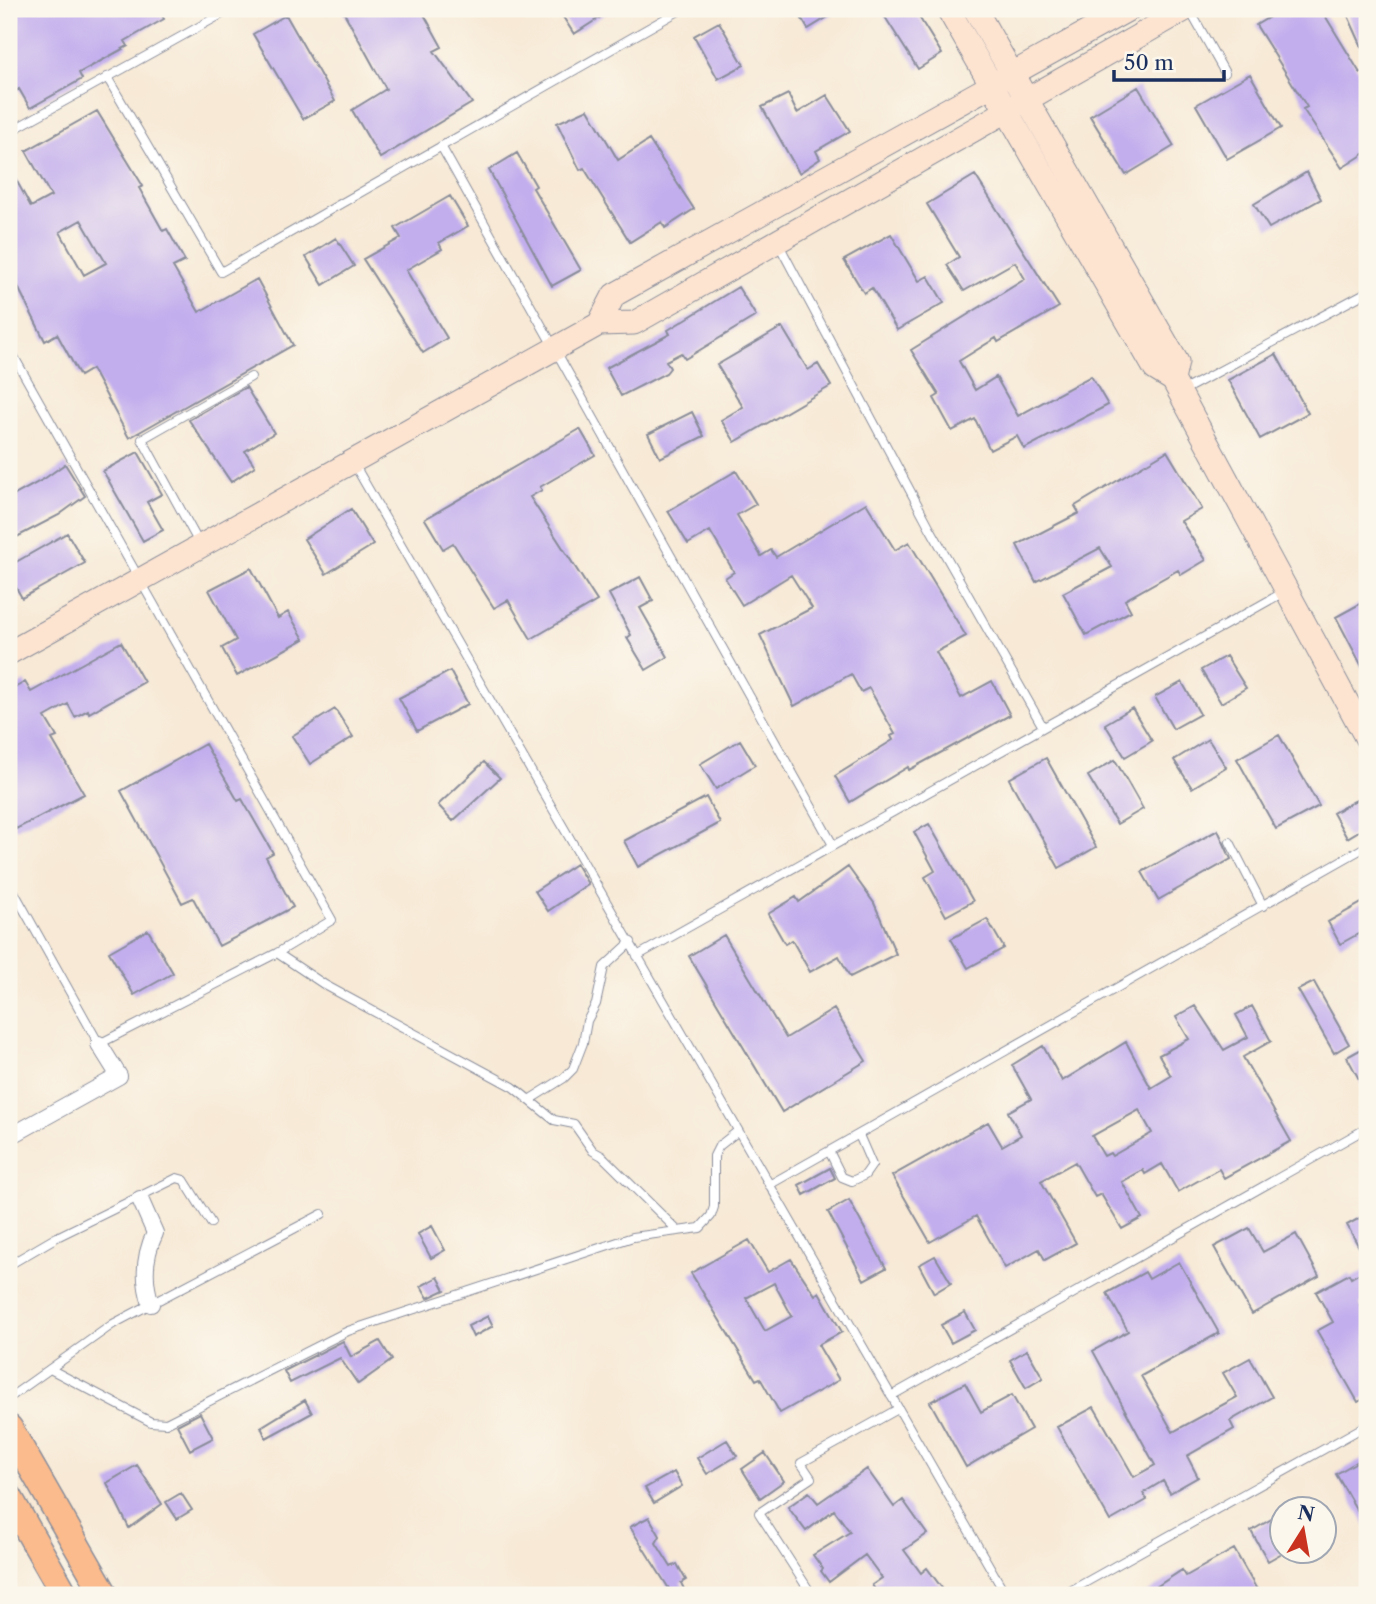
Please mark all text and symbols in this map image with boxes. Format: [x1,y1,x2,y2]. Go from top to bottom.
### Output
scale bar [1114,38,1224,82]
text: 50 m [1124,50,1174,75]
north arrow [1268,1496,1338,1566]
text: N [1296,1501,1316,1527]

